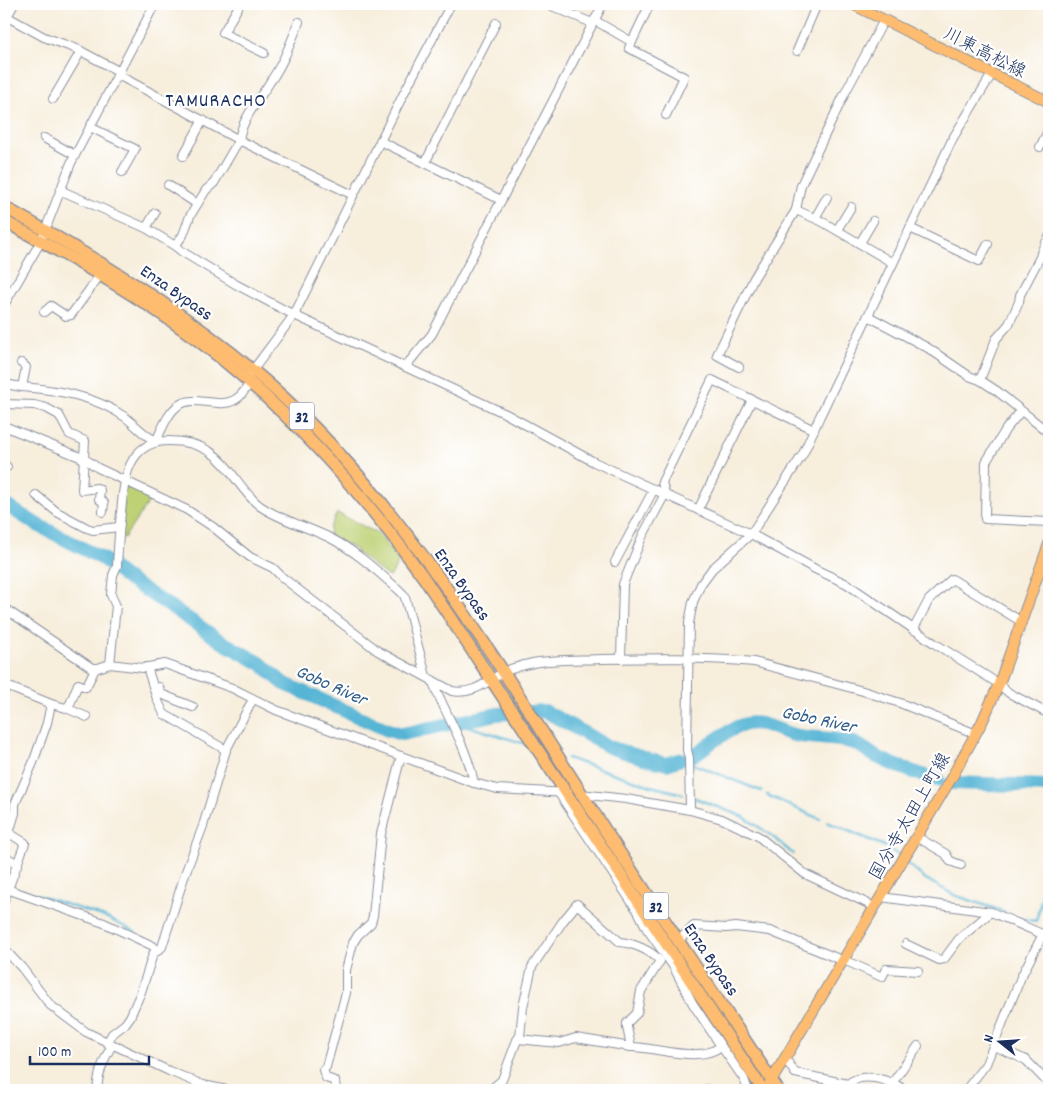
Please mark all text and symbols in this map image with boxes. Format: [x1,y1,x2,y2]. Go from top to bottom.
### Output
street label: 川東高松線 [938,23,1030,86]
district label: TAMURACHO [165,88,267,116]
street label: Enza Bypass [134,260,217,328]
road number: 32 [290,402,314,430]
street label: Enza Bypass [427,544,495,627]
water label: Gobo River [291,660,372,716]
water label: Gobo River [779,700,860,743]
street label: 国分寺太田上町線 [864,749,958,886]
road number: 32 [644,892,668,919]
street label: Enza Bypass [676,919,744,1002]
north arrow [976,1016,1026,1066]
text: N [979,1032,1000,1045]
scale bar [30,1034,149,1066]
text: 100 m [38,1042,71,1064]

